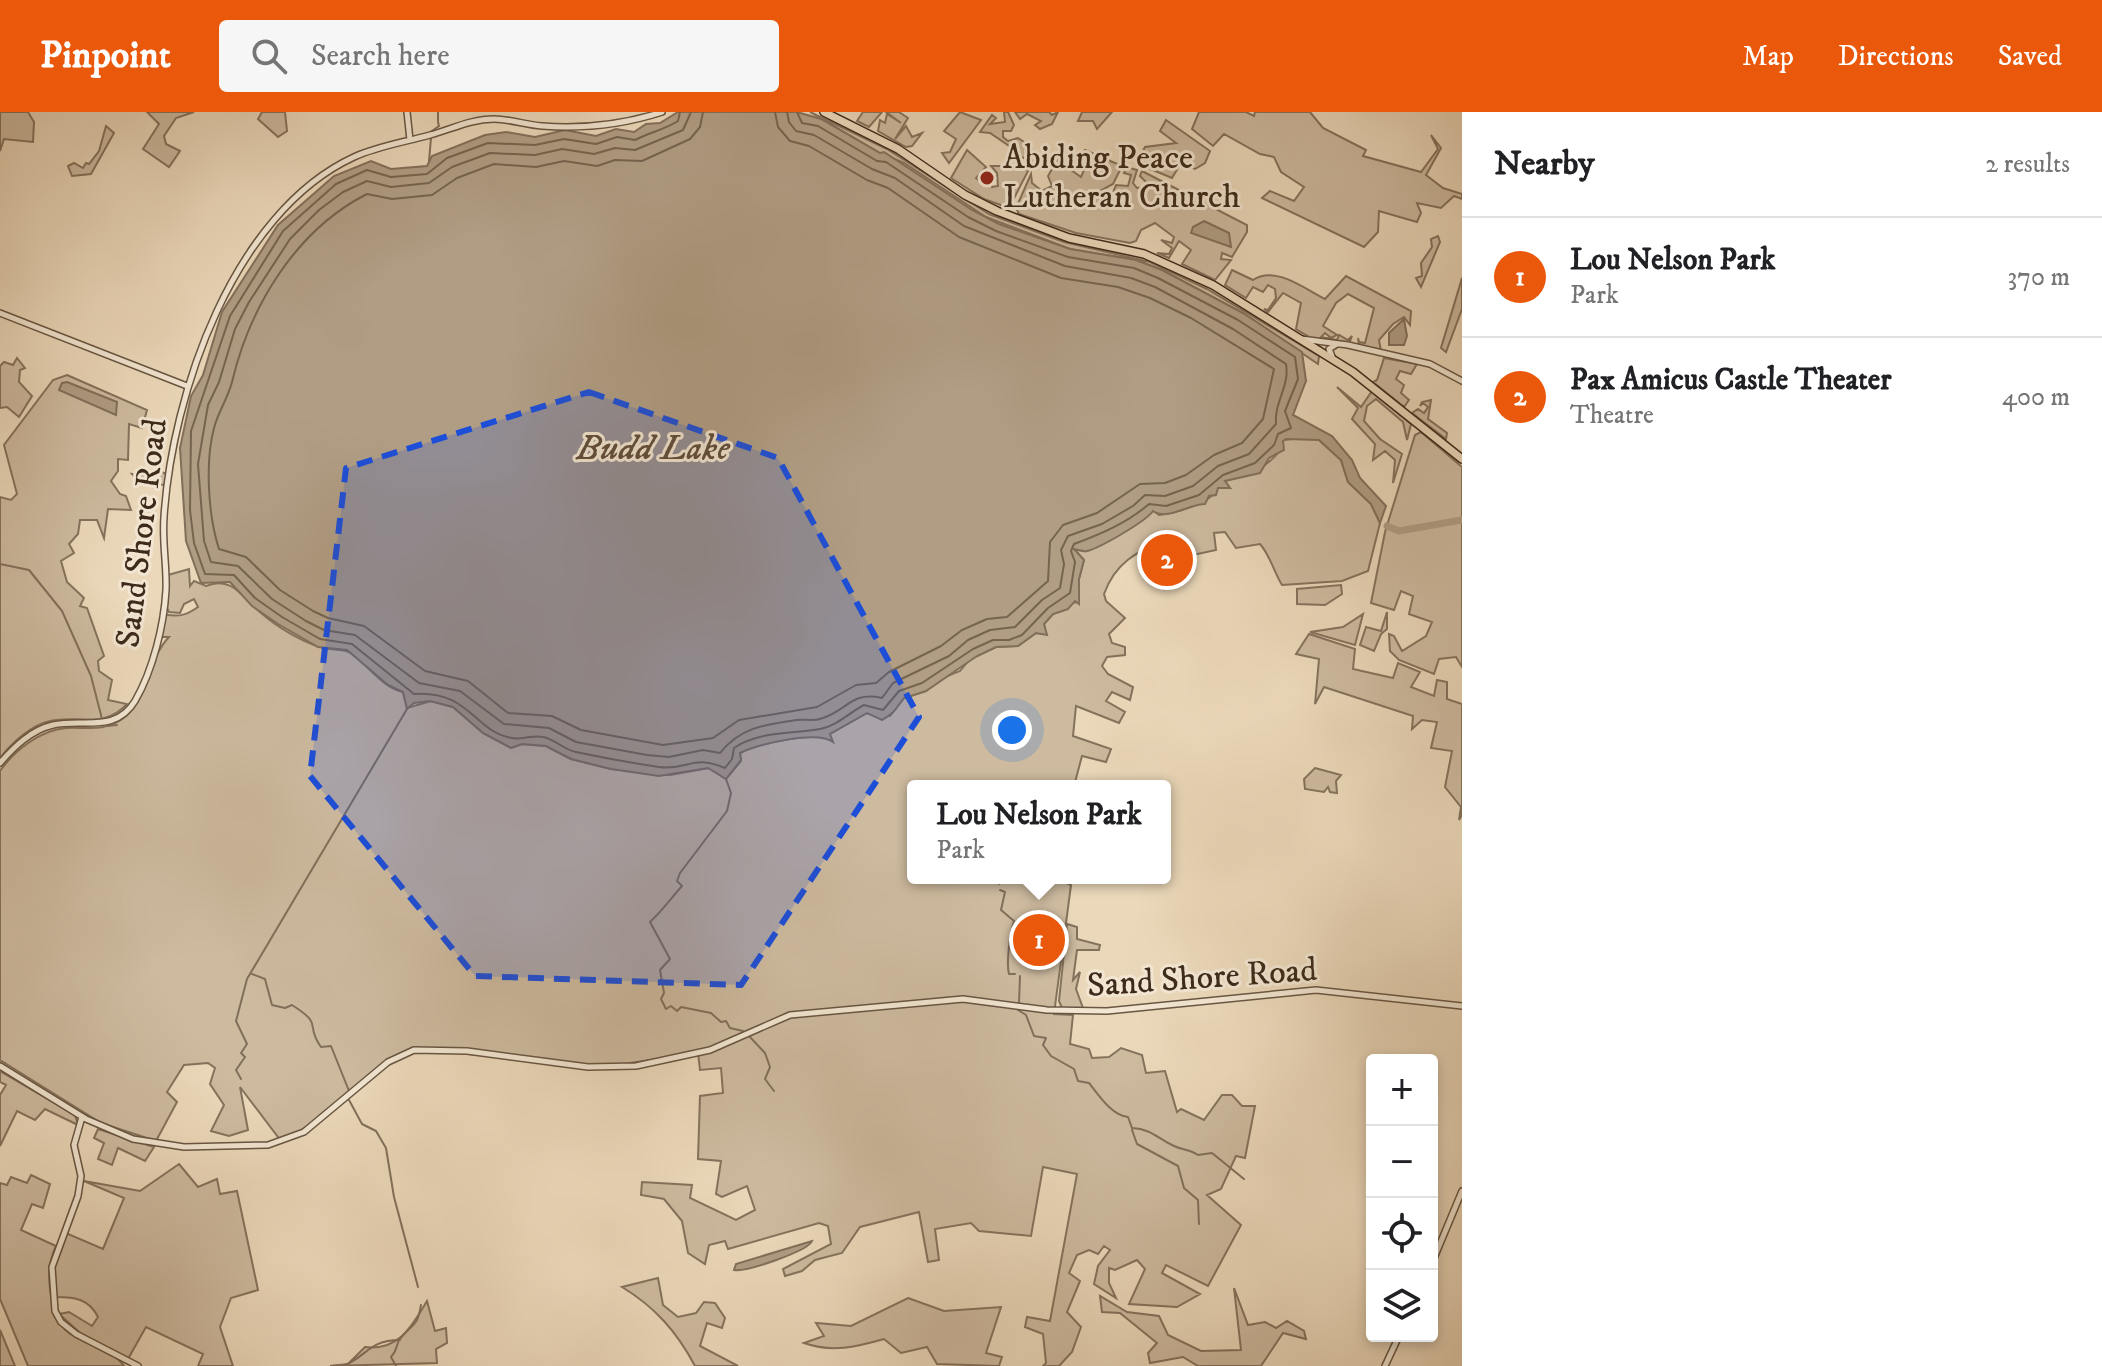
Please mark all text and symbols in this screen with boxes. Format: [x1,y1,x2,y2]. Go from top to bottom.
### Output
search box [219,20,779,92]
text: Pinpoint [40,32,171,80]
icon: search [247,34,291,78]
text: Search here [311,38,450,75]
text: Map [1742,39,1794,74]
text: Directions [1838,39,1954,74]
text: Saved [1998,39,2062,74]
place label: Abiding Peace Lutheran Church [1003,137,1241,218]
text: Nearby [1494,143,1595,185]
text: 2 results [1985,148,2070,181]
marker: Abiding Peace Lutheran Church [978,169,996,187]
text: Lou Nelson Park [1570,242,1775,279]
text: 1 [1515,261,1525,294]
text: 370 m [2008,261,2070,294]
text: Park [1570,279,1619,312]
text: Pax Amicus Castle Theater [1570,362,1891,399]
text: 2 [1514,381,1526,414]
text: 400 m [2002,381,2070,414]
text: Theatre [1570,399,1654,432]
street label: Sand Shore Road [107,416,177,650]
water label: Budd Lake [574,426,730,471]
pin: 2 [1141,530,1193,590]
your location [992,710,1032,750]
popup [907,780,1171,884]
text: Lou Nelson Park [936,797,1142,834]
text: Park [936,834,985,867]
pin: 1 [1013,910,1065,970]
street label: Sand Shore Road [1086,949,1318,1007]
map controls [1366,1054,1438,1342]
button: + [1366,1054,1438,1126]
button: − [1366,1126,1438,1198]
button: locate [1366,1198,1438,1270]
button: layers [1366,1270,1438,1342]

